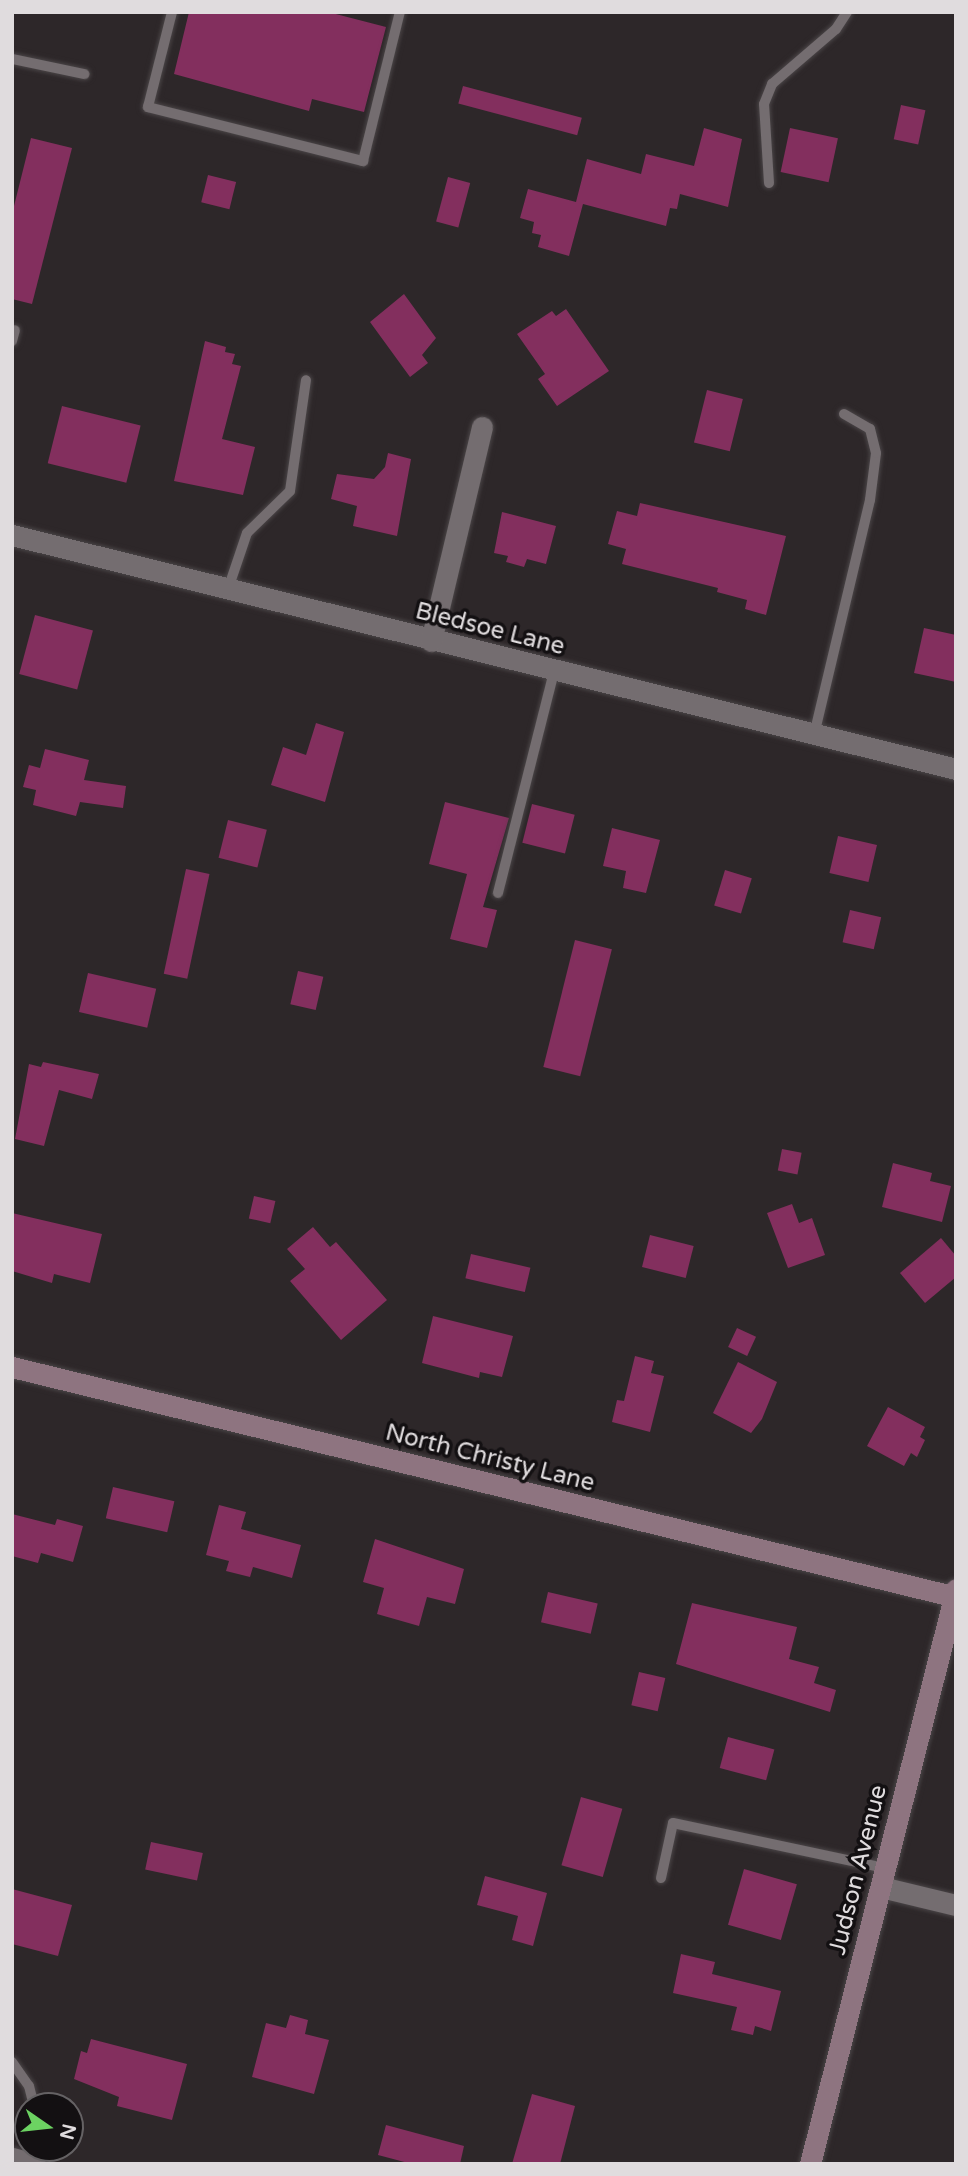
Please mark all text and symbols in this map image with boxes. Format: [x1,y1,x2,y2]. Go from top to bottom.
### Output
street label: Bledsoe Lane [412,597,568,661]
street label: North Christy Lane [383,1418,597,1498]
street label: Judson Avenue [823,1782,893,1958]
north arrow [14,2092,84,2162]
text: N [55,2122,80,2142]

